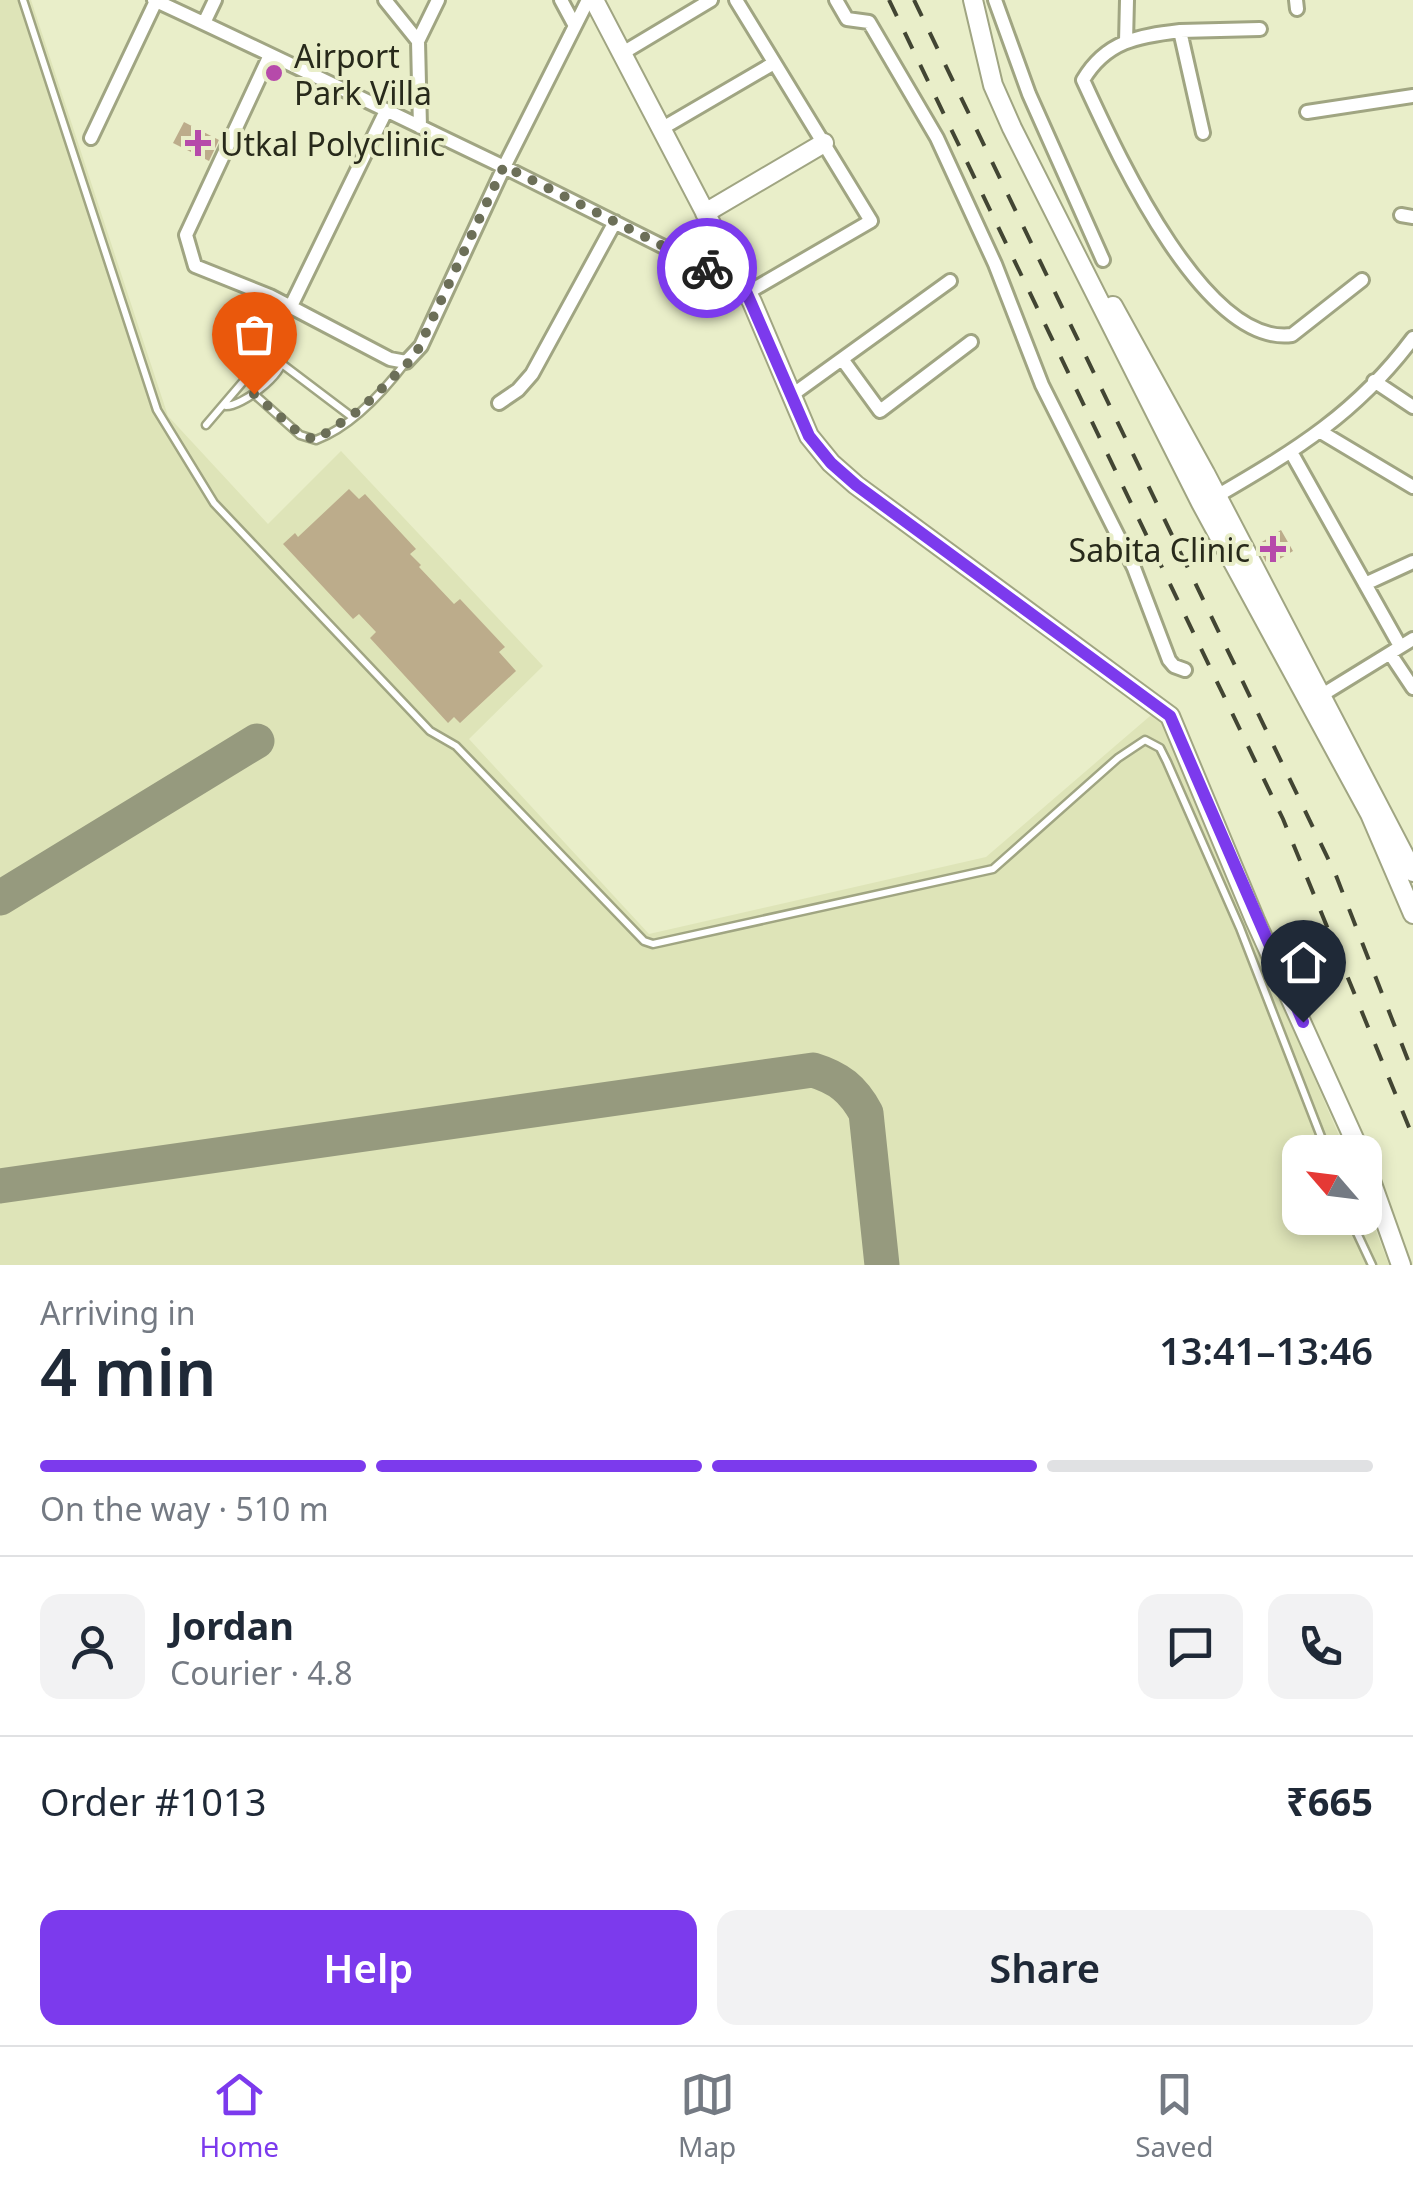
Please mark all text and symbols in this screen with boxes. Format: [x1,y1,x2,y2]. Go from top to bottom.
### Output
place label: Airport Park Villa [294,34,432,114]
marker: Airport Park Villa [263,62,285,84]
place label: Utkal Polyclinic [220,122,445,165]
marker: Utkal Polyclinic [185,130,211,156]
courier [657,218,757,318]
icon: bike [680,241,735,296]
pin [212,292,297,395]
icon: bag [227,307,282,362]
place label: Sabita Clinic [1069,528,1250,571]
marker: Sabita Clinic [1260,536,1286,562]
pin [1261,920,1346,1023]
icon: home [1276,935,1331,990]
north arrow [1282,1135,1382,1235]
map controls [1282,1135,1382,1235]
text: Arriving in [40,1291,195,1334]
text: 13:41–13:46 [1159,1324,1373,1376]
text: 4 min [40,1327,216,1415]
text: On the way · 510 m [40,1487,329,1530]
button: person [40,1594,145,1699]
button: chat [1138,1594,1243,1699]
button: phone [1268,1594,1373,1699]
text: Jordan [170,1599,294,1651]
text: Courier · 4.8 [170,1651,353,1694]
text: Order #1013 [40,1775,266,1827]
text: ₹665 [1286,1775,1373,1827]
button: Help [40,1910,697,2025]
button: Share [717,1910,1373,2025]
tab: Home [199,2067,279,2165]
tab: Map [678,2067,736,2165]
tab: Saved [1135,2067,1214,2165]

